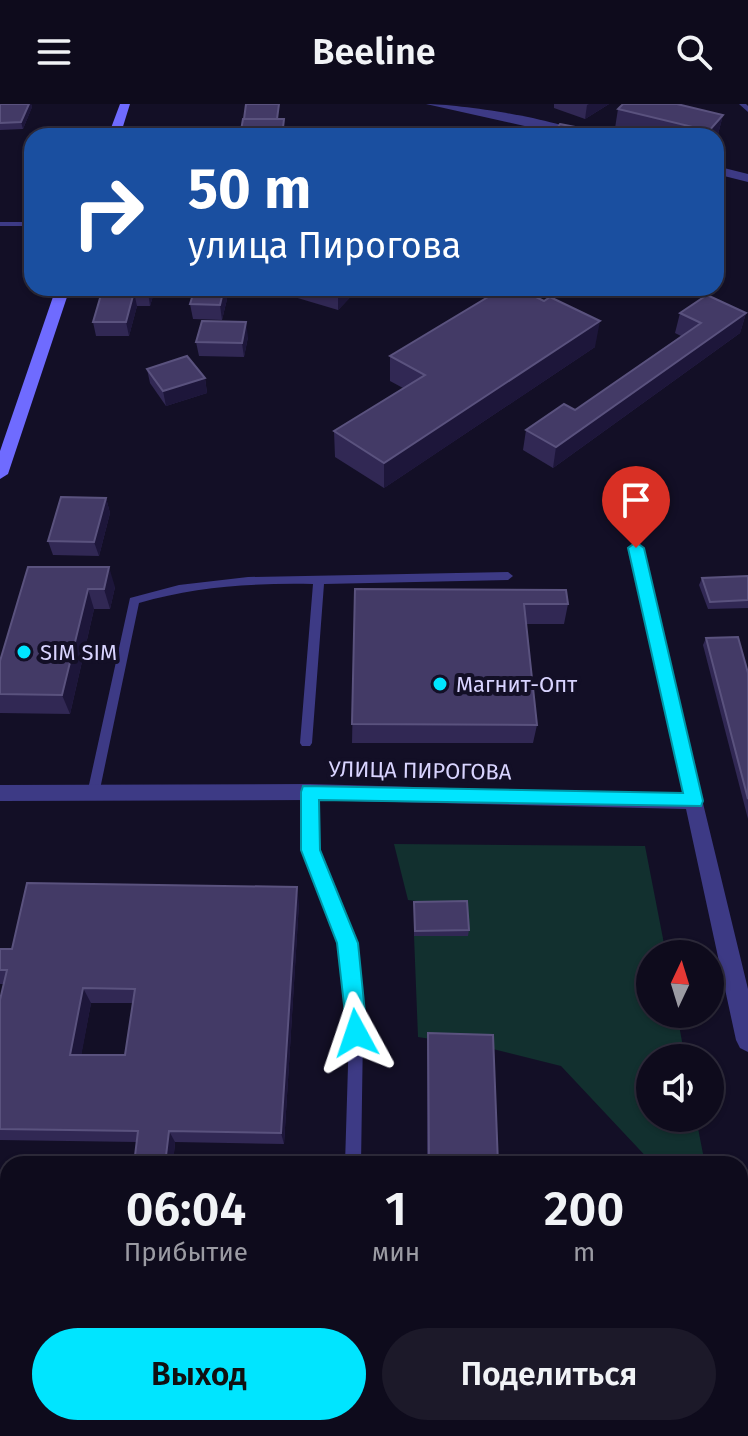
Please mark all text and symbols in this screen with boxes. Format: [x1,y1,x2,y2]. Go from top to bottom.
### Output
icon: menu [32,30,76,74]
text: Beeline [312,30,436,74]
icon: search [672,30,716,74]
text: 50 m [188,156,311,223]
icon: right [56,160,160,264]
text: улица Пирогова [188,224,461,268]
pin [602,466,670,548]
icon: arrive [614,478,658,522]
place label: SIM SIM [40,639,117,666]
marker: SIM SIM [15,643,33,661]
place label: Магнит-Опт [456,671,577,698]
marker: Магнит-Опт [431,675,449,693]
street label: УЛИЦА ПИРОГОВА [328,755,512,786]
north arrow [636,940,724,1028]
map controls [636,940,724,1132]
position arrow [314,991,398,1075]
button: sound [636,1044,724,1132]
text: 06:04 [126,1180,246,1238]
text: 1 [385,1180,407,1238]
text: 200 [544,1180,624,1238]
text: Прибытие [124,1237,248,1268]
text: мин [372,1237,420,1268]
text: m [573,1237,595,1268]
button: Выход [32,1328,366,1420]
button: Поделиться [382,1328,716,1420]

